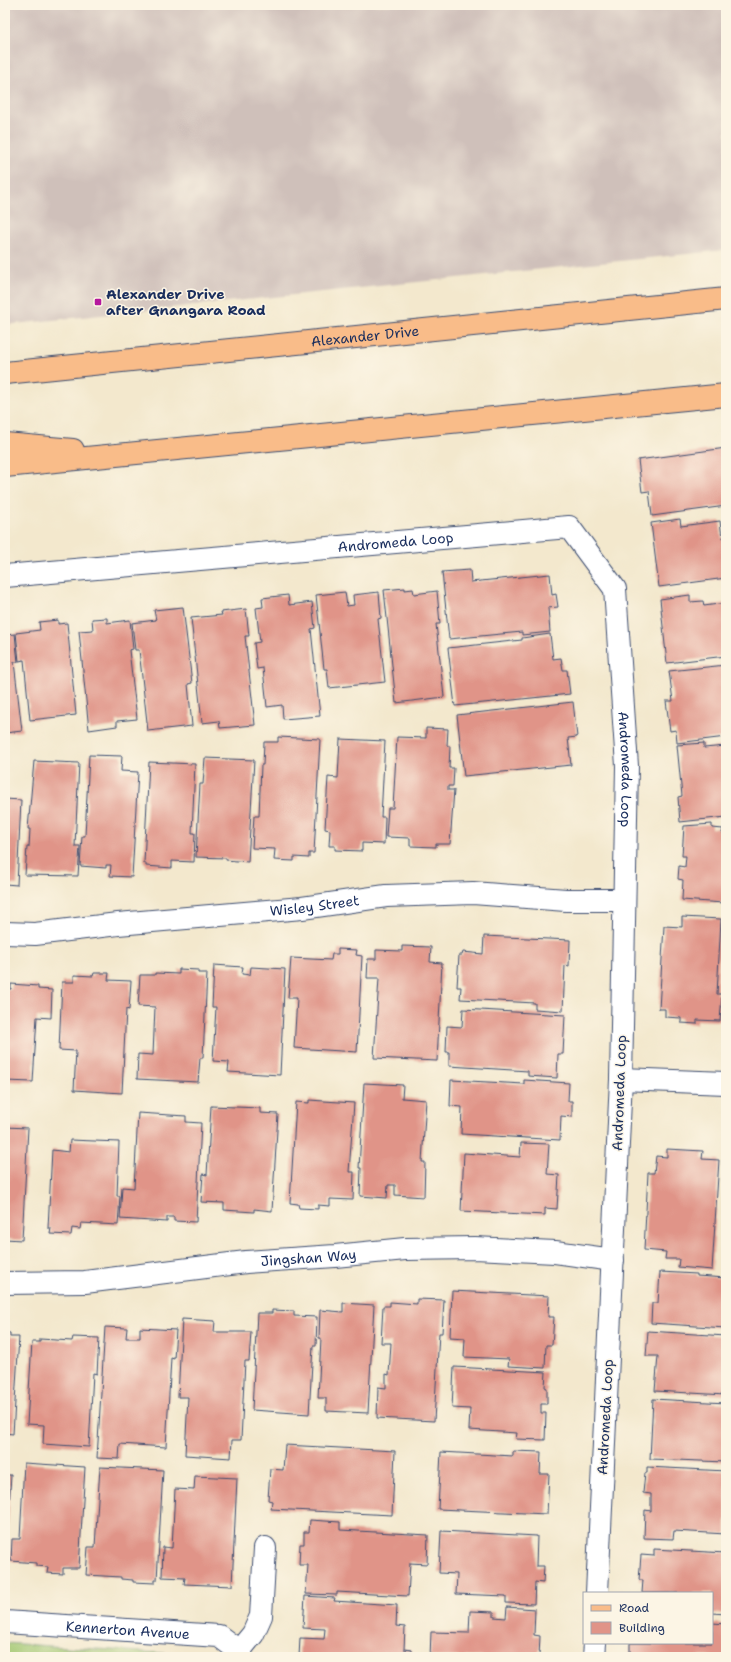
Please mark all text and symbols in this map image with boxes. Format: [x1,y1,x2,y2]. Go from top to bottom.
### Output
place label: Alexander Drive after Gnangara Road [106,285,266,319]
marker: Alexander Drive after Gnangara Road [93,297,103,307]
street label: Alexander Drive [310,322,420,351]
street label: Andromeda Loop [337,528,454,556]
street label: Andromeda Loop [614,711,636,828]
street label: Wisley Street [269,891,360,920]
street label: Andromeda Loop [608,1035,630,1151]
street label: Jingshan Way [260,1245,357,1270]
street label: Andromeda Loop [593,1358,617,1475]
legend [583,1592,713,1644]
text: Road [619,1600,650,1616]
street label: Kennerton Avenue [65,1617,190,1643]
text: Building [619,1620,665,1636]

